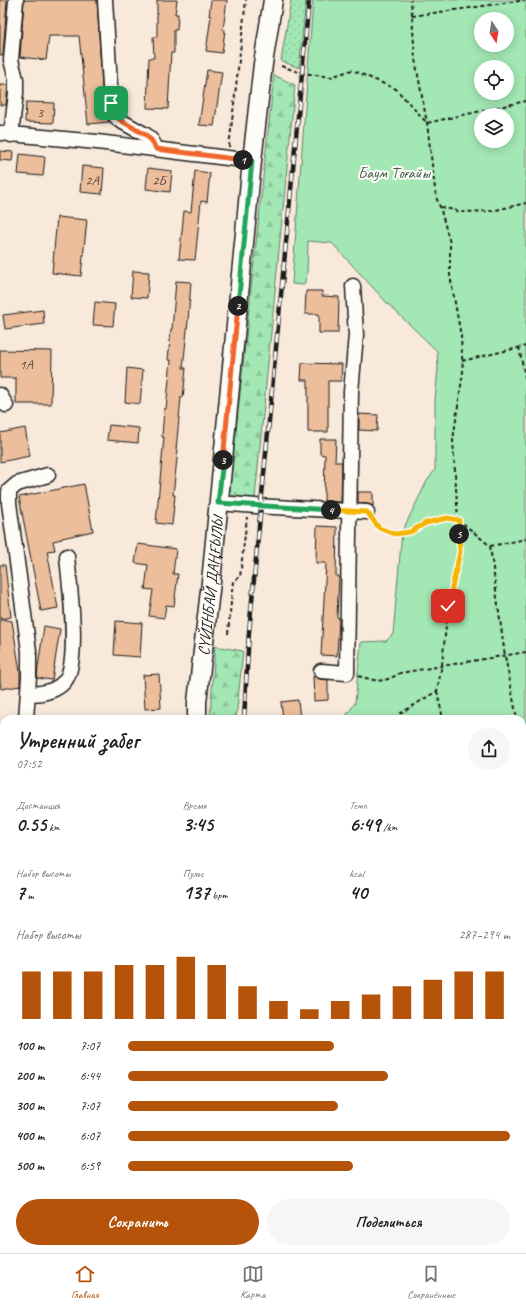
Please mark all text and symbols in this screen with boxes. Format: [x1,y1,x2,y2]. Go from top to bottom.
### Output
north arrow [474,12,514,52]
map controls [474,12,514,148]
button: locate [474,60,514,100]
pin [94,86,128,120]
icon: arrive [100,92,122,114]
house number: 3 [37,104,45,121]
button: layers [474,108,514,148]
pin: 1 [233,150,253,170]
text: 1 [241,153,245,167]
park label: Баум Тоғайы [358,163,432,183]
house number: 2А [85,172,100,189]
house number: 2Б [152,172,169,189]
pin: 2 [228,296,248,316]
text: 2 [236,299,240,313]
house number: 1А [19,356,34,373]
pin: 3 [213,450,233,470]
text: 3 [221,453,225,467]
pin: 4 [321,500,341,520]
text: 4 [329,503,333,517]
street label: СҮЙІНБАЙ ДАҢҒЫЛЫ [194,512,229,656]
pin: 5 [449,524,469,544]
text: 5 [457,527,461,541]
pin [431,589,465,623]
icon: check [437,595,459,617]
text: Утренний забег [16,727,139,755]
button: share [468,728,510,770]
text: 07:52 [16,756,42,772]
text: Дистанция [16,798,60,812]
text: Время [183,798,206,812]
text: Темп [349,798,367,812]
text: 0.55 [16,812,46,837]
text: 3:45 [183,812,213,837]
text: 6:49 [349,812,380,837]
text: km [46,820,60,834]
text: /km [380,820,398,834]
text: Набор высоты [16,866,71,880]
text: Пульс [183,866,204,880]
text: kcal [349,866,364,880]
text: 7 [16,880,25,905]
text: 137 [183,880,210,905]
text: 40 [349,880,367,905]
text: m [25,888,34,902]
text: bpm [210,888,227,902]
text: Набор высоты [16,927,81,943]
text: 287–294 m [459,927,510,943]
text: 100 m [16,1038,44,1054]
text: 7:07 [80,1038,100,1054]
text: 200 m [16,1068,44,1084]
text: 6:44 [80,1068,100,1084]
text: 300 m [16,1098,44,1114]
text: 7:07 [80,1098,100,1114]
text: 400 m [16,1128,44,1144]
text: 6:07 [80,1128,100,1144]
text: 500 m [16,1158,44,1174]
text: 6:59 [80,1158,100,1174]
button: Сохранить [16,1199,259,1245]
button: Поделиться [267,1199,510,1245]
tab: Главная [71,1263,98,1301]
tab: Карта [240,1263,265,1301]
tab: Сохранённые [407,1263,455,1301]

